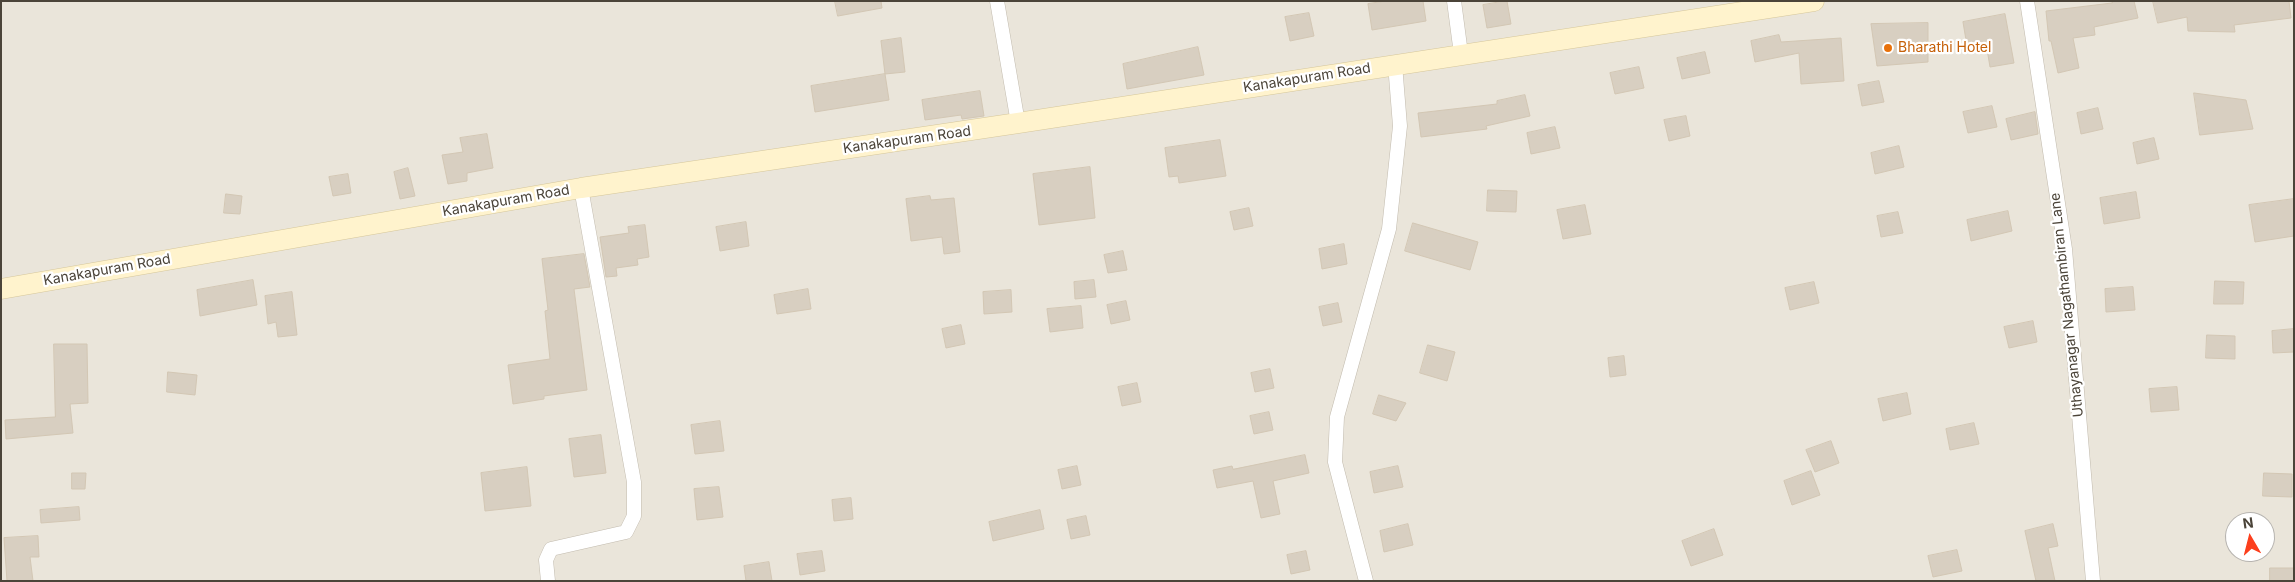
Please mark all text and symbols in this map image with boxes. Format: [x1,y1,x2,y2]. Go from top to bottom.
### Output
place label: Bharathi Hotel [1898,40,1991,56]
marker: Bharathi Hotel [1882,42,1894,54]
street label: Kanakapuram Road [1242,60,1372,96]
street label: Kanakapuram Road [842,123,972,157]
street label: Kanakapuram Road [441,182,571,220]
street label: Uthayanagar Nagathambiran Lane [2047,192,2087,418]
street label: Kanakapuram Road [42,251,172,289]
north arrow [2225,512,2275,562]
text: N [2242,513,2254,532]

